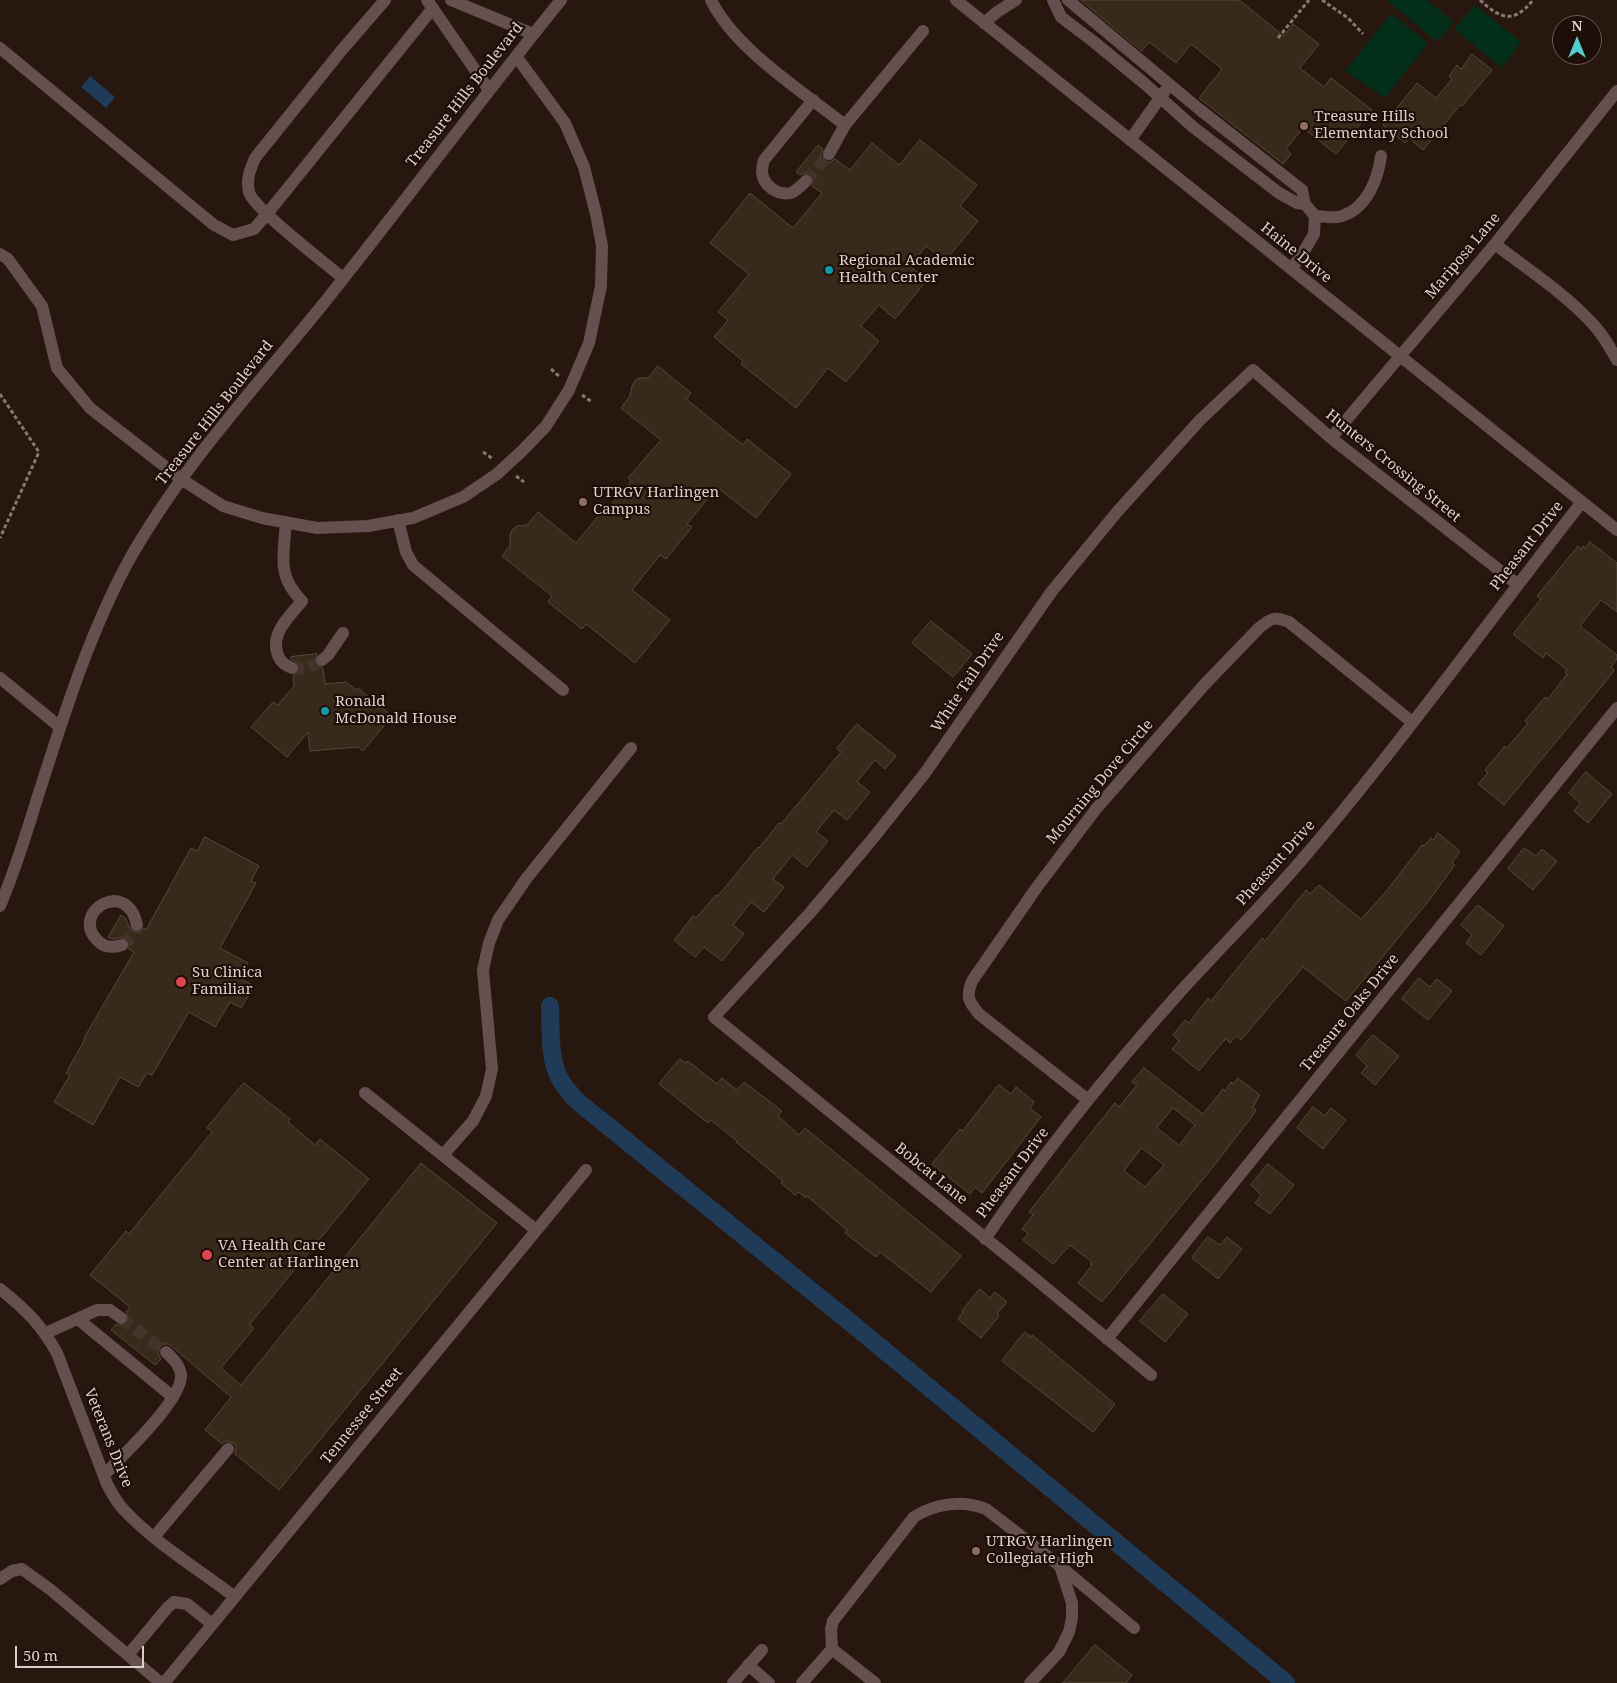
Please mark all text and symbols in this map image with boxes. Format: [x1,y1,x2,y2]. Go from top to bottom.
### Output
north arrow [1552,15,1602,65]
text: N [1571,16,1583,35]
street label: Treasure Hills Boulevard [403,19,527,171]
place label: Treasure Hills Elementary School [1314,108,1448,143]
marker: Treasure Hills Elementary School [1298,120,1310,132]
street label: Mariposa Lane [1422,209,1504,303]
street label: Haine Drive [1257,219,1335,287]
place label: Regional Academic Health Center [839,252,975,287]
marker: Regional Academic Health Center [823,264,835,276]
street label: Treasure Hills Boulevard [153,337,277,489]
street label: Hunters Crossing Street [1322,406,1464,526]
place label: UTRGV Harlingen Campus [593,484,719,519]
marker: UTRGV Harlingen Campus [577,496,589,508]
street label: Pheasant Drive [1486,498,1568,594]
street label: White Tail Drive [928,628,1008,736]
place label: Ronald McDonald House [335,693,457,728]
marker: Ronald McDonald House [319,705,331,717]
street label: Mourning Dove Circle [1043,716,1157,848]
street label: Pheasant Drive [1233,817,1319,909]
street label: Treasure Oaks Drive [1297,950,1403,1076]
place label: Su Clinica Familiar [192,964,263,999]
marker: Su Clinica Familiar [174,975,188,989]
street label: Pheasant Drive [973,1124,1053,1222]
street label: Bobcat Lane [891,1139,971,1209]
place label: VA Health Care Center at Harlingen [218,1237,359,1272]
marker: VA Health Care Center at Harlingen [200,1248,214,1262]
street label: Tennessee Street [318,1364,406,1468]
street label: Veterans Drive [80,1386,136,1490]
place label: UTRGV Harlingen Collegiate High [986,1533,1112,1568]
marker: UTRGV Harlingen Collegiate High [970,1545,982,1557]
scale bar [18,1636,146,1668]
text: 50 m [23,1645,58,1665]

